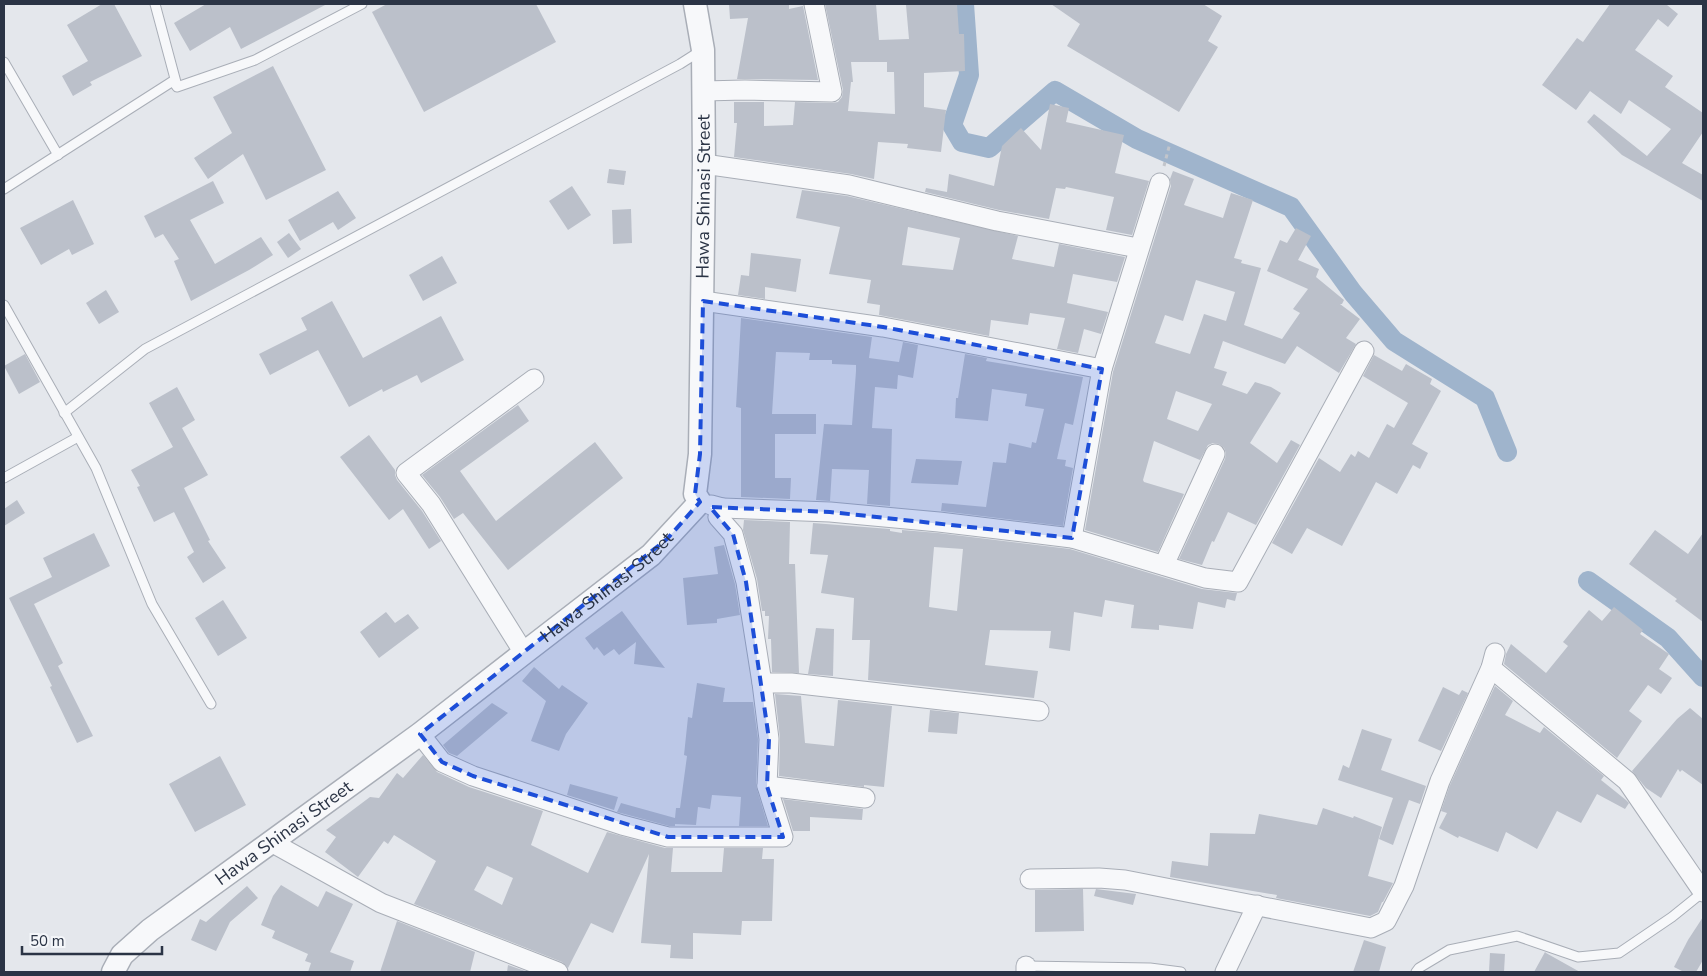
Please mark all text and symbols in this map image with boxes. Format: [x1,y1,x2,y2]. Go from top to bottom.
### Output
street label: Hawa Shinasi Street [690,114,716,279]
street label: Hawa Shinasi Street [535,526,679,648]
street label: Hawa Shinasi Street [210,775,358,891]
scale bar [22,924,162,956]
text: 50 m [30,931,65,951]

